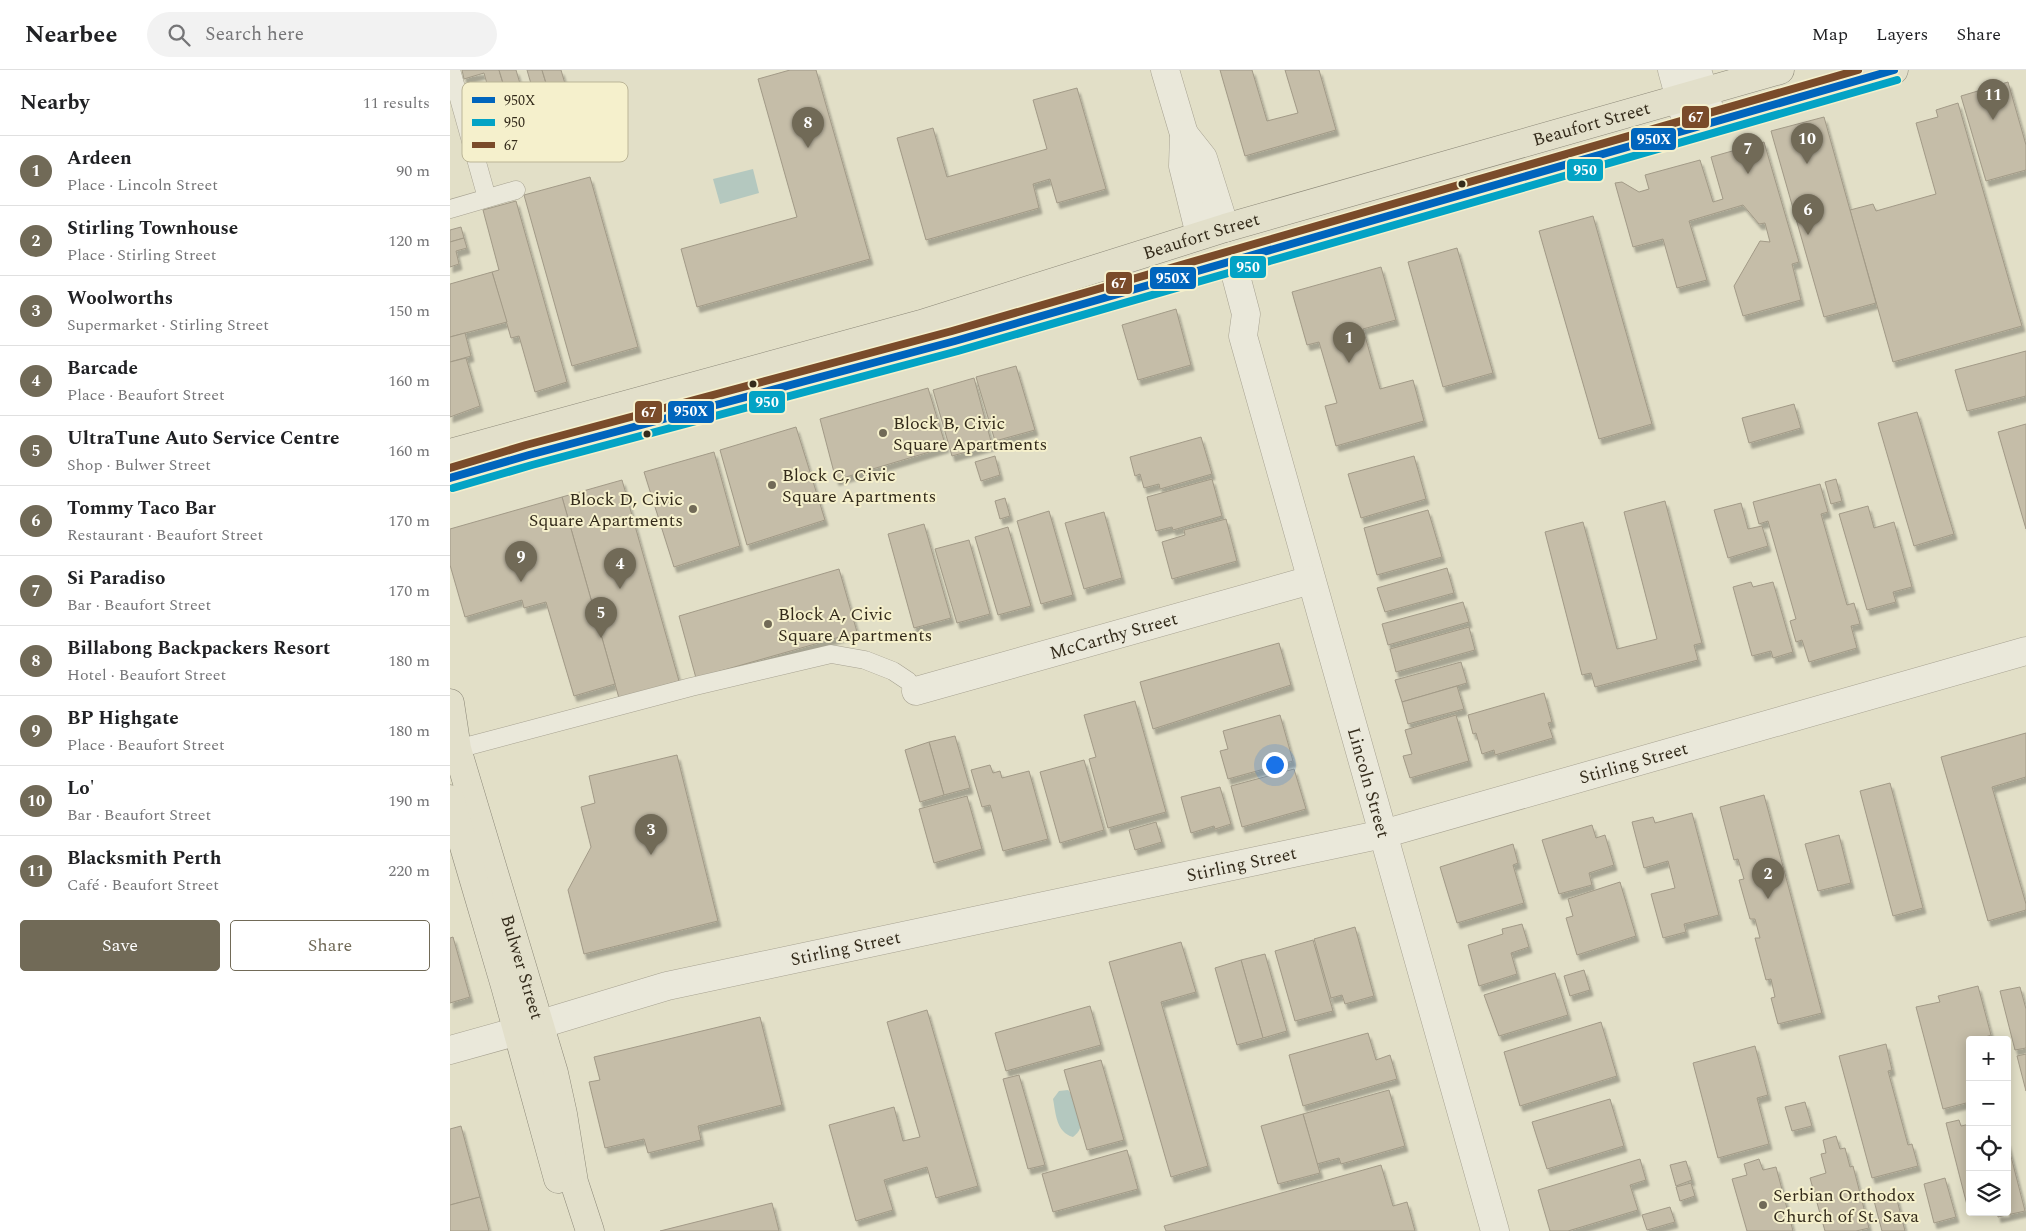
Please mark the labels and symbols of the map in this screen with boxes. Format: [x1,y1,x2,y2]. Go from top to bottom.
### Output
pin: 11 [1977,79,2009,120]
legend [462,82,628,162]
text: 950X [504,90,535,111]
street label: Beaufort Street [1529,94,1653,153]
line badge: 67 [1681,105,1710,129]
pin: 8 [792,107,824,148]
text: 67 [1688,107,1704,128]
text: 950 [504,112,525,133]
pin: 10 [1791,123,1823,164]
line badge: 950X [1630,127,1677,151]
text: 950X [1637,129,1671,150]
pin: 7 [1732,133,1764,174]
text: 67 [504,135,518,156]
line badge: 950 [1566,158,1604,182]
text: 950 [1573,160,1597,181]
unlabelled marker [1457,179,1467,189]
pin: 6 [1792,194,1824,235]
street label: Beaufort Street [1139,205,1263,267]
line badge: 950 [1229,255,1267,279]
text: 950 [1236,257,1260,278]
line badge: 950X [1149,266,1197,290]
text: 950X [1156,268,1190,289]
line badge: 67 [1105,271,1133,295]
text: 67 [1111,273,1127,294]
pin: 1 [1333,322,1365,363]
unlabelled marker [748,379,758,389]
line badge: 950 [748,390,786,414]
text: 950 [755,392,779,413]
line badge: 67 [634,400,663,424]
line badge: 950X [667,400,715,424]
text: 950X [674,401,708,422]
text: 67 [641,402,657,423]
place label: Block B, Civic Square Apartments [893,410,1047,458]
marker: Block B, Civic Square Apartments [877,427,889,439]
unlabelled marker [642,429,652,439]
place label: Block C, Civic Square Apartments [782,462,936,510]
marker: Block C, Civic Square Apartments [766,479,778,491]
place label: Block D, Civic Square Apartments [529,486,683,534]
marker: Block D, Civic Square Apartments [687,503,699,515]
pin: 9 [505,541,537,582]
pin: 4 [604,548,636,589]
pin: 5 [585,597,617,638]
place label: Block A, Civic Square Apartments [778,601,932,649]
street label: McCarthy Street [1046,605,1181,666]
marker: Block A, Civic Square Apartments [762,618,774,630]
street label: Lincoln Street [1340,724,1397,841]
street label: Stirling Street [1576,734,1691,791]
your location [1262,752,1288,778]
pin: 3 [635,814,667,855]
street label: Stirling Street [1184,839,1299,889]
pin: 2 [1752,858,1784,899]
street label: Bulwer Street [494,911,551,1023]
street label: Stirling Street [788,923,903,973]
place label: Serbian Orthodox Church of St. Sava [1773,1182,1919,1230]
marker: Serbian Orthodox Church of St. Sava [1757,1199,1769,1211]

